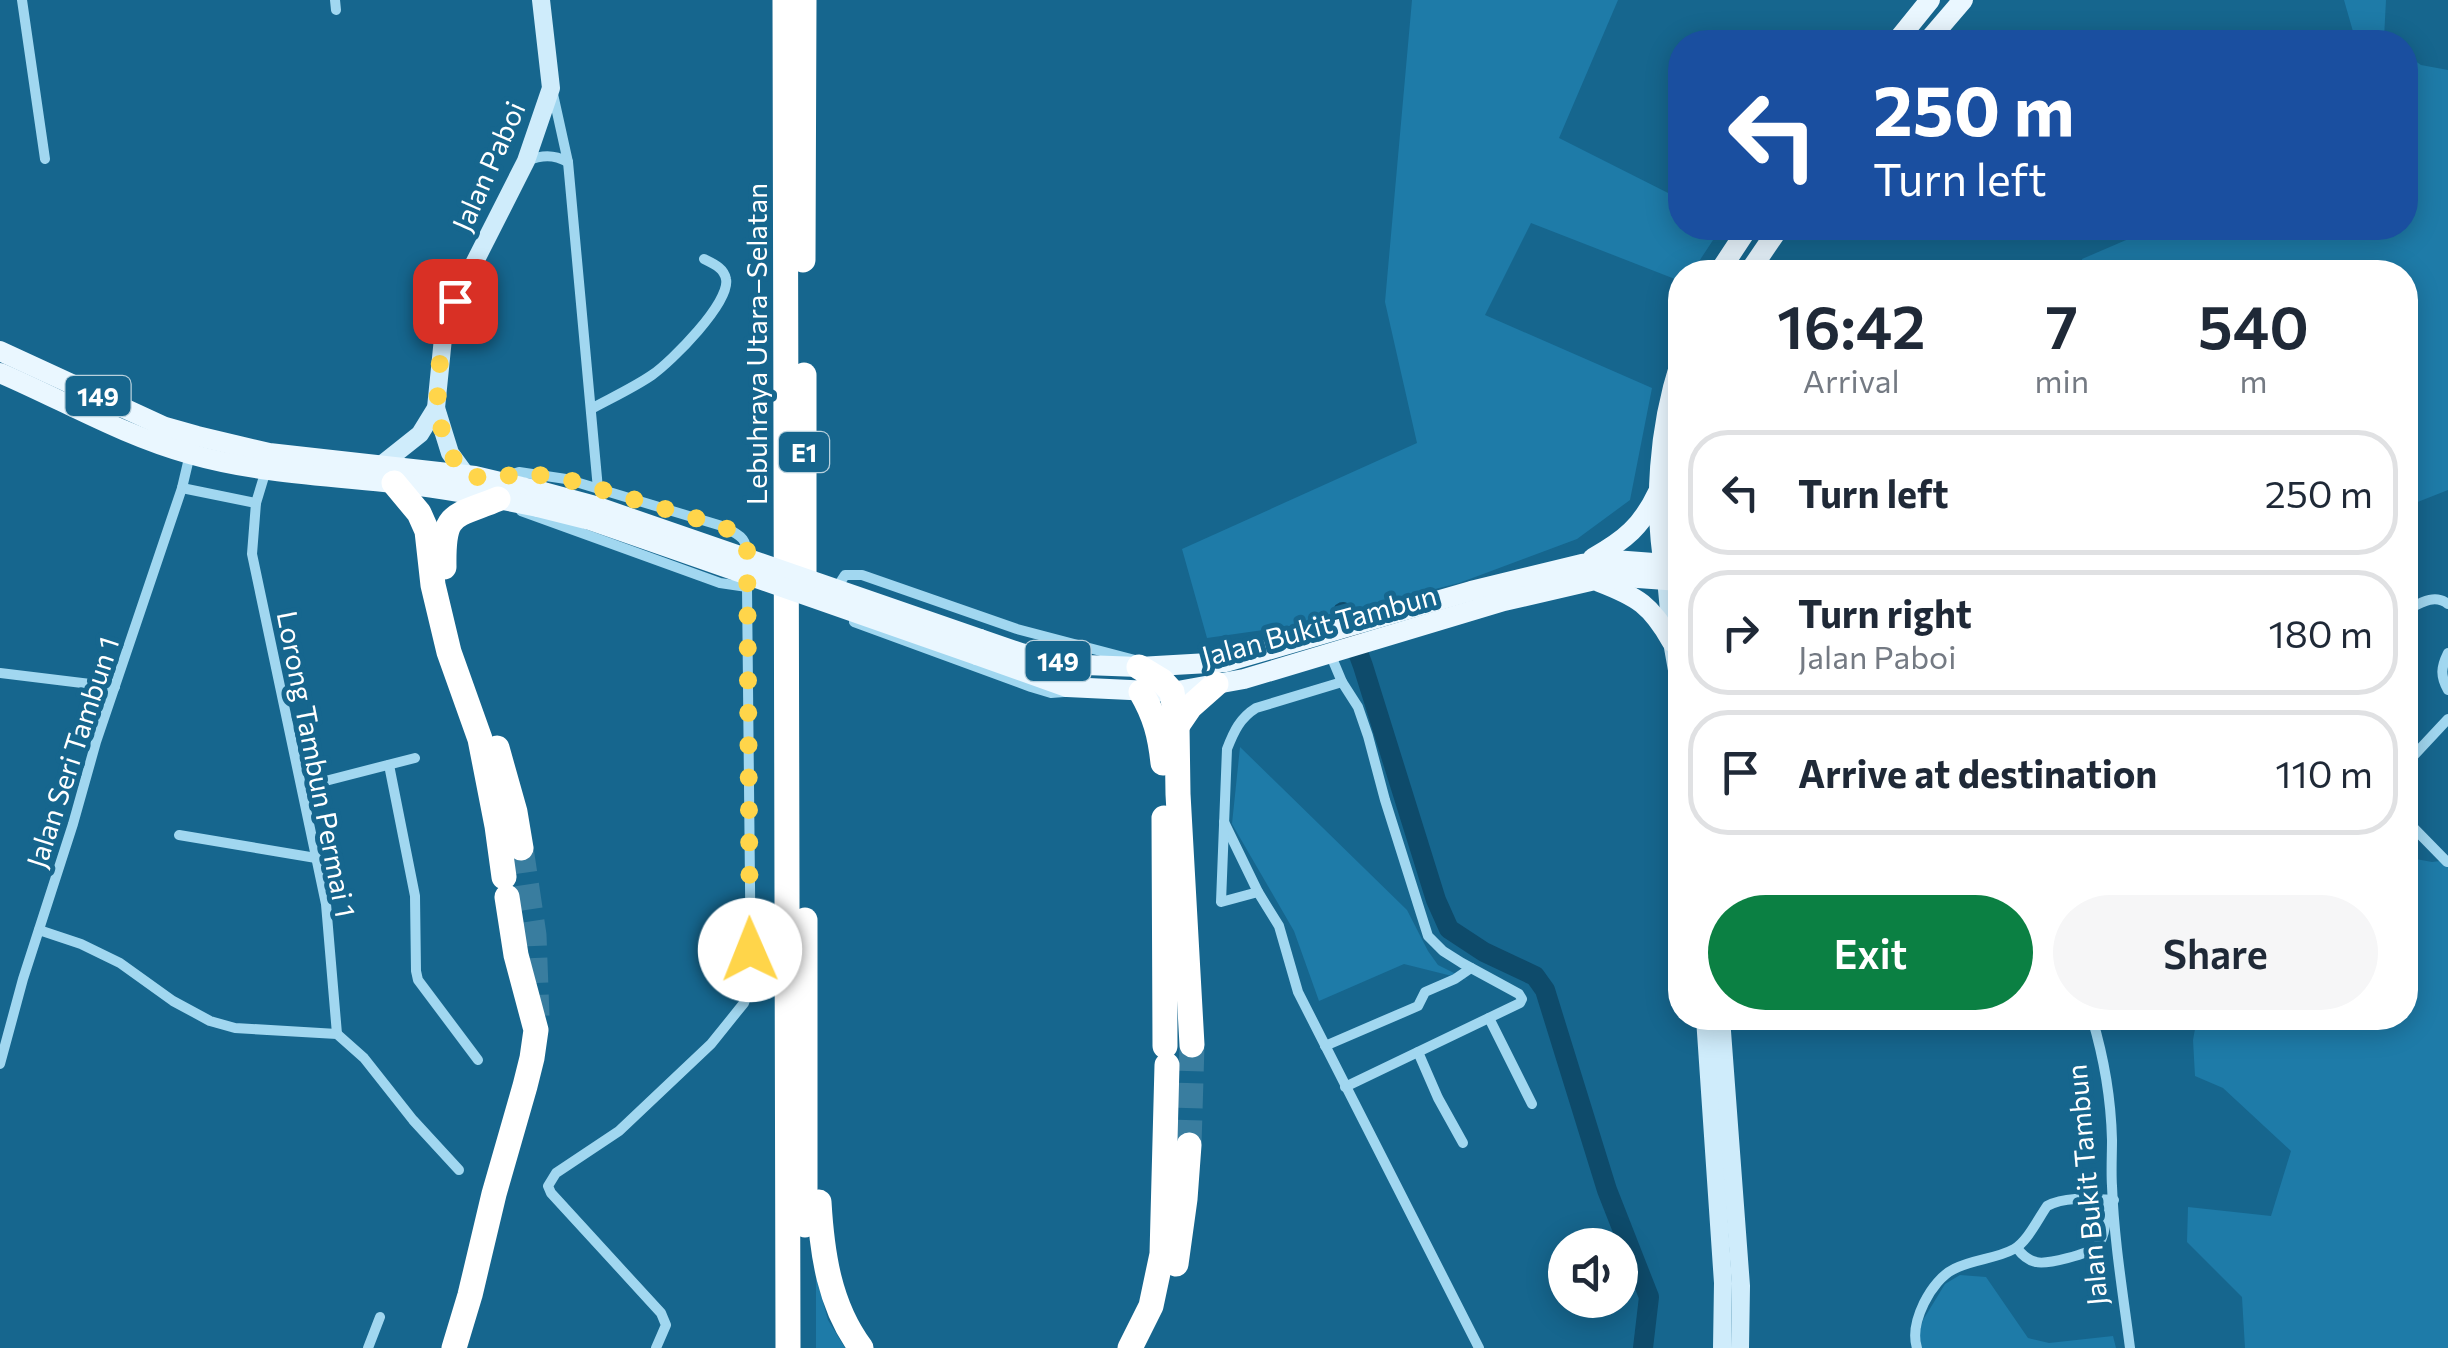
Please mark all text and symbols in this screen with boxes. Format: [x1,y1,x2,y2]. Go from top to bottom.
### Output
text: 250 m [1873,65,2075,150]
icon: left [1708,70,1838,200]
street label: Jalan Paboi [444,96,532,236]
text: Turn left [1873,150,2047,205]
street label: Lebuhraya Utara–Selatan [739,183,773,505]
pin [413,259,498,344]
icon: arrive [428,274,483,329]
text: 16:42 [1777,288,1926,361]
text: 7 [2046,288,2078,361]
text: 540 [2198,288,2309,361]
text: Arrival [1803,360,1900,400]
text: min [2035,360,2089,400]
text: m [2240,360,2267,400]
road number: 149 [66,376,130,416]
road number: E1 [779,432,829,472]
icon: left [1713,465,1768,520]
text: Turn left [1798,469,1949,516]
text: 250 m [2265,469,2373,516]
street label: Jalan Bukit Tambun [1198,577,1440,673]
text: Turn right [1798,589,1972,636]
icon: right [1713,605,1768,660]
street label: Lorong Tambun Permai 1 [271,608,363,920]
text: 180 m [2268,609,2373,656]
street label: Jalan Seri Tambun 1 [19,632,125,872]
text: Jalan Paboi [1798,636,1956,676]
road number: 149 [1026,641,1090,681]
icon: arrive [1713,745,1768,800]
text: Arrive at destination [1798,749,2157,796]
text: 110 m [2275,749,2373,796]
button: Exit [1708,895,2033,1010]
button: Share [2053,895,2378,1010]
position arrow [698,898,802,1002]
street label: Jalan Bukit Tambun [2059,1063,2113,1307]
map controls [1548,1228,1638,1318]
button: sound [1548,1228,1638,1318]

